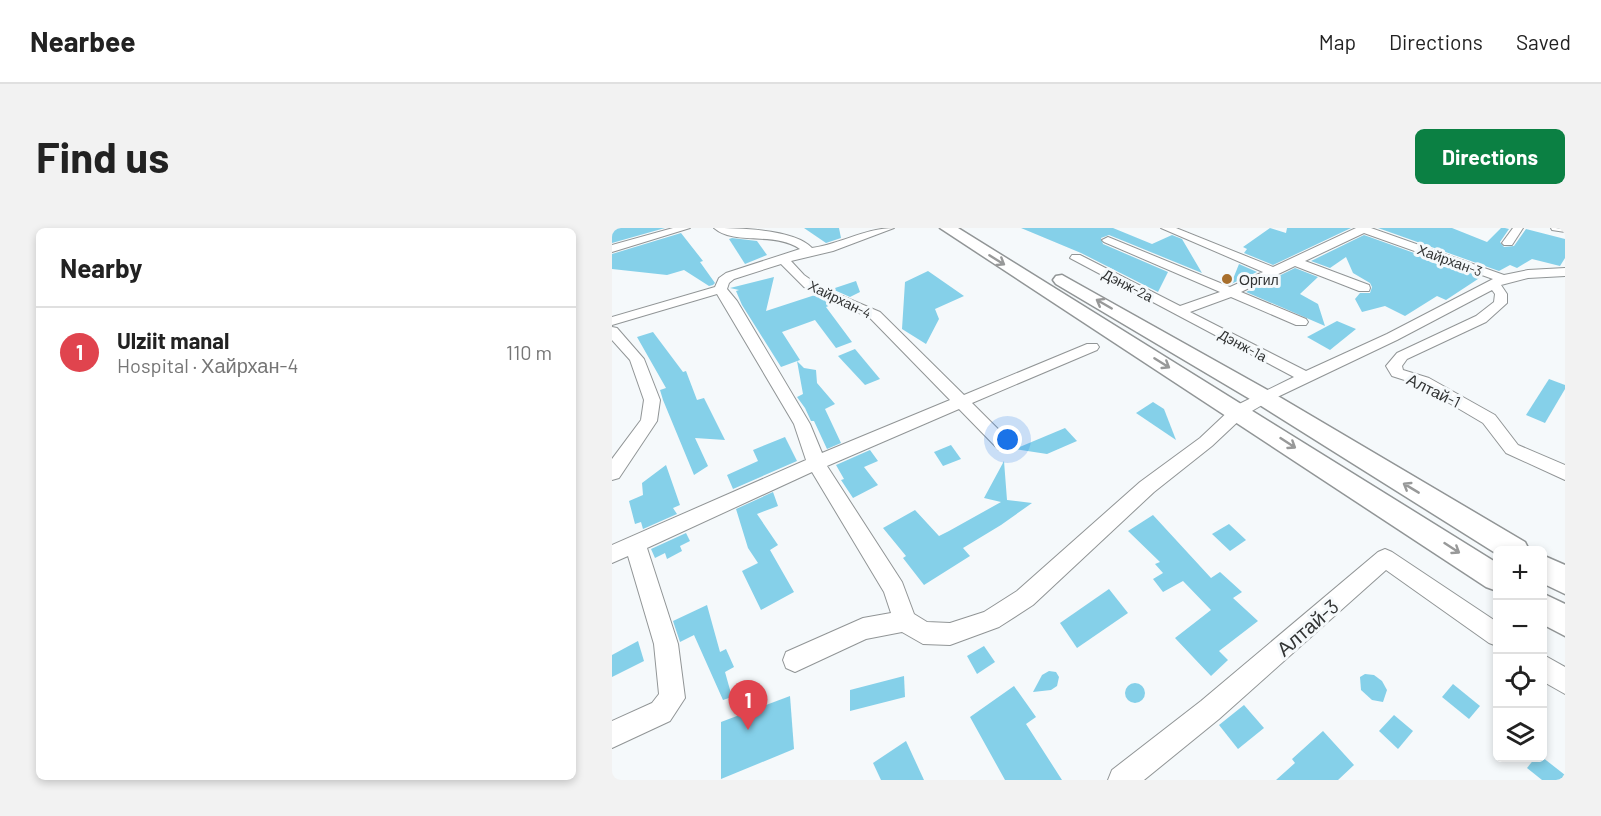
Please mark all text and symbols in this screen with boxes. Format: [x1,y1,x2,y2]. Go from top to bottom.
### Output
text: Nearbee [30,24,136,58]
text: Map [1319,29,1356,54]
text: Directions [1389,29,1483,54]
text: Saved [1516,29,1571,54]
button: Directions [1415,129,1565,184]
text: Find us [36,131,169,181]
street label: Хайрхан-3 [1415,240,1485,280]
text: Nearby [60,252,142,283]
one-way arrow [988,255,1005,267]
street label: Дэнж-2а [1100,265,1156,305]
place label: Оргил [1239,271,1279,288]
marker: Оргил [1220,272,1234,286]
street label: Хайрхан-4 [806,276,874,322]
one-way arrow [1096,298,1113,310]
street label: Дэнж-1а [1216,325,1270,365]
text: Ulziit manal [117,327,229,353]
text: 1 [76,340,83,364]
text: 110 m [506,340,552,364]
text: Hospital · Хайрхан-4 [117,353,298,377]
one-way arrow [1153,358,1170,370]
street label: Алтай-1 [1404,369,1464,411]
your location [993,425,1022,454]
one-way arrow [1279,437,1296,449]
one-way arrow [1403,481,1420,493]
one-way arrow [1443,543,1460,555]
map controls [1493,546,1547,762]
button: + [1493,546,1547,600]
street label: Алтай-3 [1271,594,1343,660]
button: − [1493,600,1547,654]
button: locate [1493,654,1547,708]
pin: 1 [728,680,768,730]
button: layers [1493,708,1547,762]

